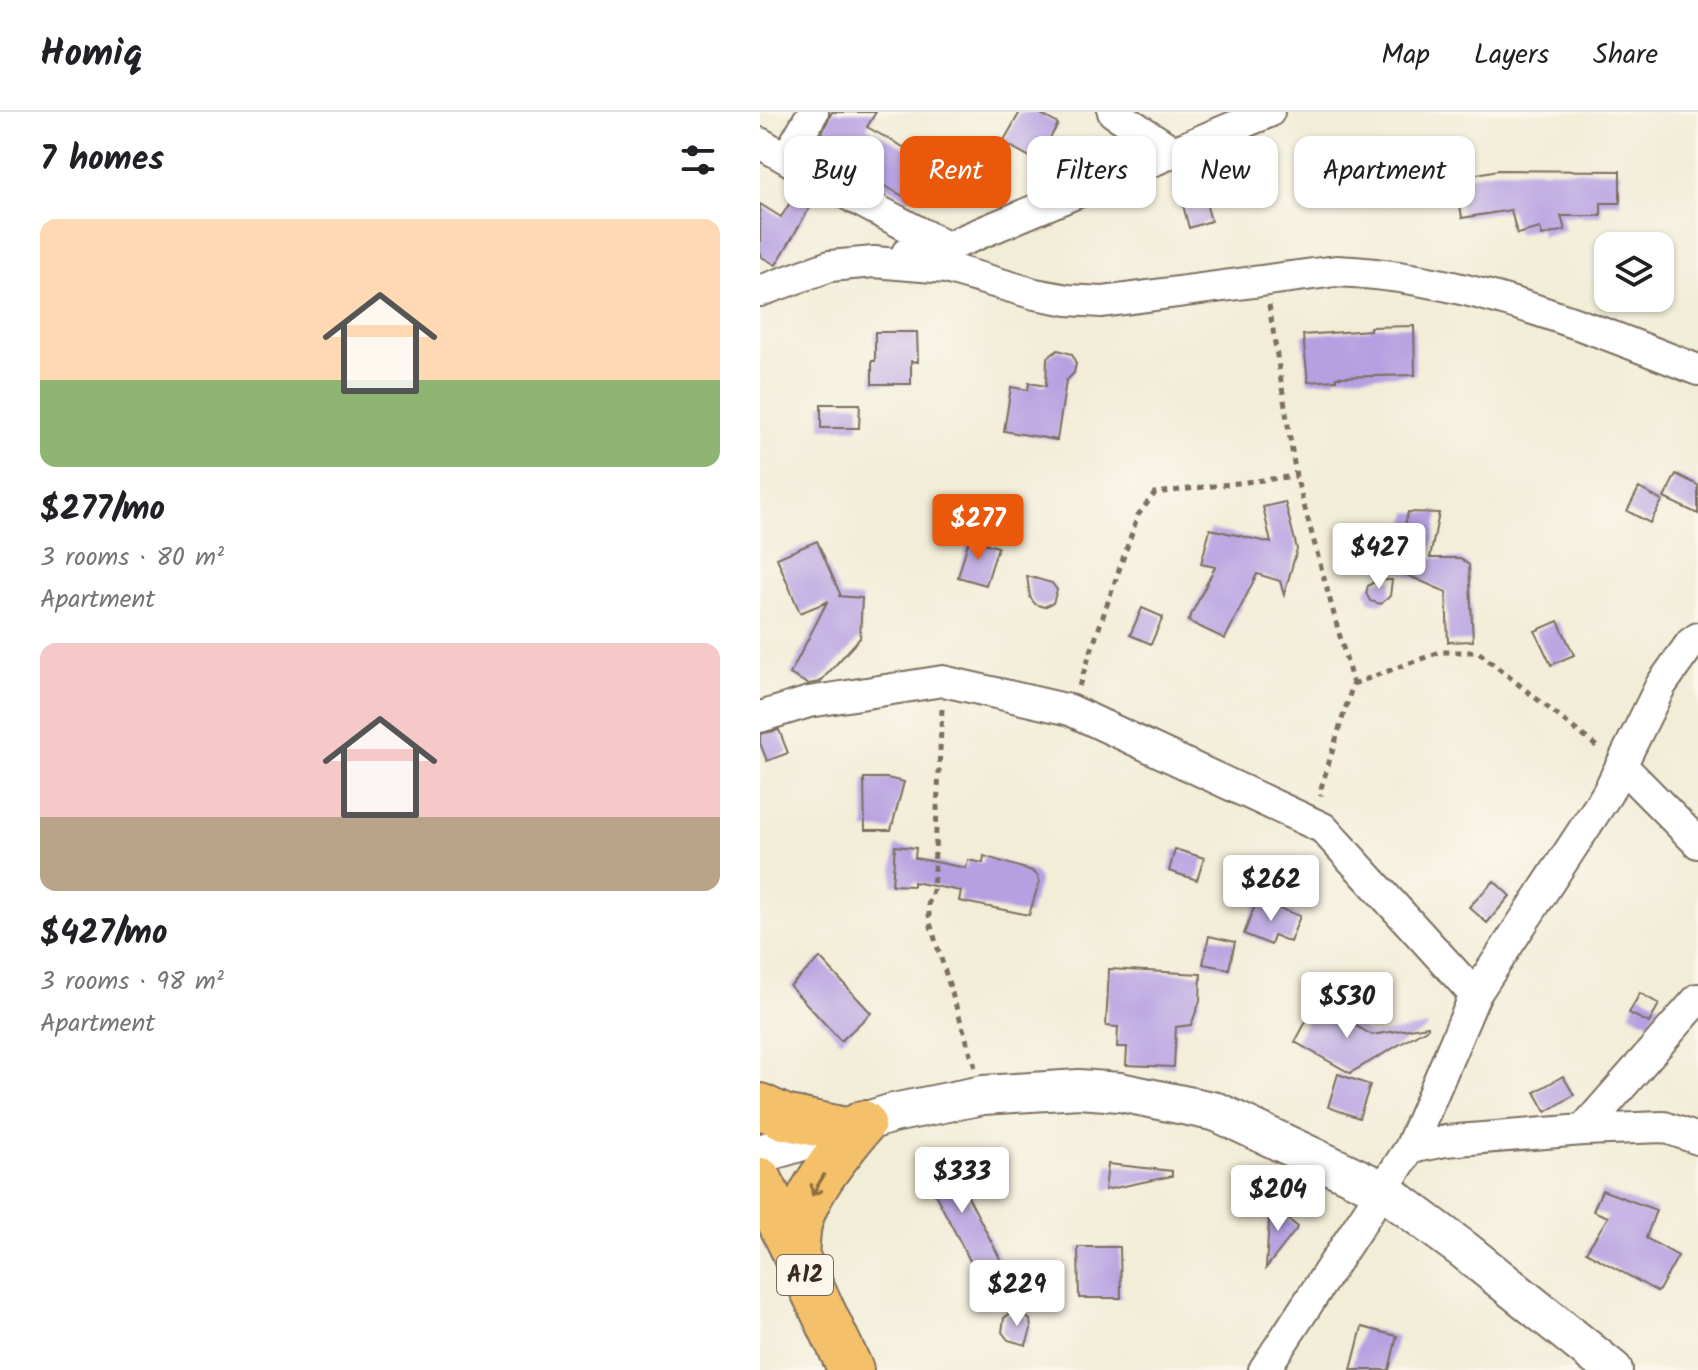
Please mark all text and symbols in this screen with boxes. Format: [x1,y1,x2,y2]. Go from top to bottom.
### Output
text: Homiq [40,25,143,85]
text: Map [1381,33,1430,78]
text: Layers [1474,33,1549,78]
text: Share [1593,33,1658,78]
text: 7 homes [40,133,164,187]
chip: Buy [784,136,884,208]
chip: Rent [900,136,1011,208]
chip: Filters [1027,136,1156,208]
chip: New [1172,136,1278,208]
chip: Apartment [1294,136,1475,208]
icon: filters [676,138,720,182]
map controls [1594,232,1674,312]
button: layers [1594,232,1674,312]
icon: home [308,271,452,415]
text: $277/mo [40,483,165,537]
pin: $277 [931,494,1025,562]
text: $277 [950,499,1006,541]
pin: $427 [1332,523,1426,591]
text: $427 [1351,528,1408,570]
text: 3 rooms · 80 m² [40,537,224,579]
text: Apartment [40,579,155,621]
icon: home [308,695,452,839]
pin: $262 [1224,855,1318,923]
text: $262 [1241,860,1301,902]
text: $427/mo [40,907,167,961]
text: 3 rooms · 98 m² [40,961,224,1003]
pin: $530 [1300,972,1394,1040]
text: $530 [1319,977,1375,1019]
text: Apartment [40,1003,155,1045]
pin: $333 [915,1147,1009,1215]
text: $333 [933,1152,991,1194]
pin: $204 [1231,1165,1325,1233]
text: $204 [1249,1170,1307,1212]
one-way arrow [810,1173,826,1196]
road number: A12 [777,1255,833,1295]
pin: $229 [970,1260,1064,1328]
text: $229 [988,1265,1046,1307]

